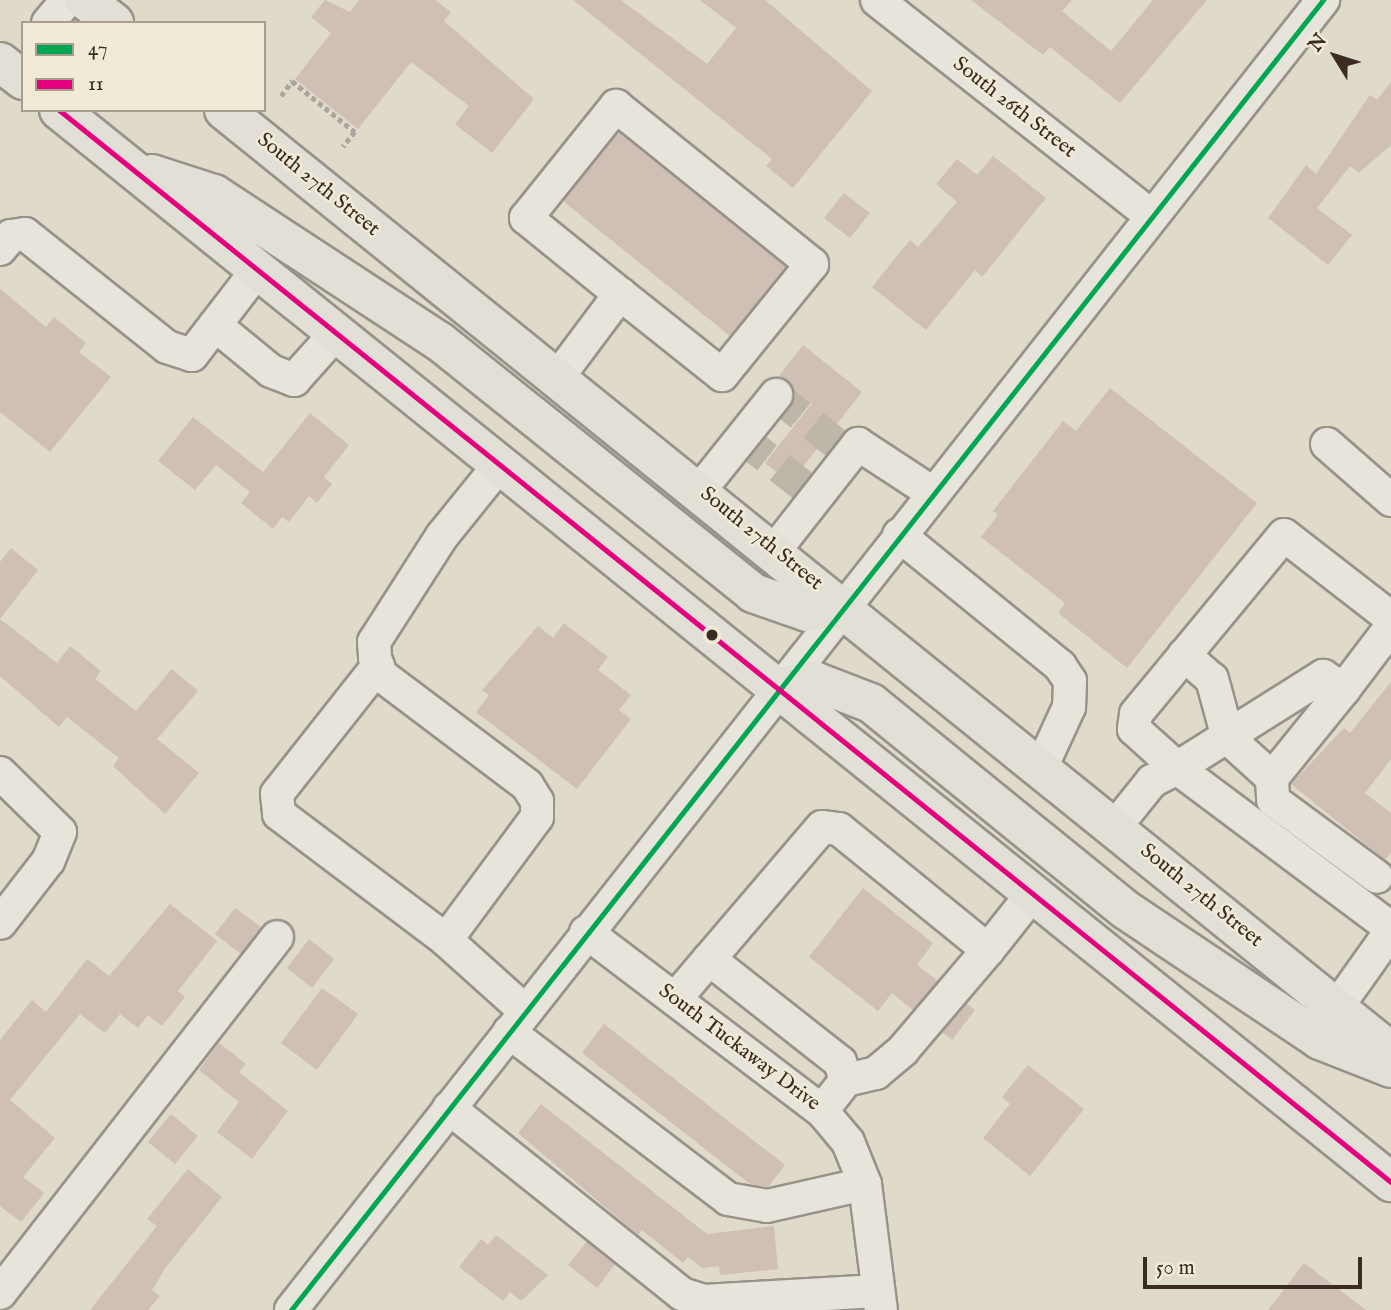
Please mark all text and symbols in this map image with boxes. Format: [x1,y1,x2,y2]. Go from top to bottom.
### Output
legend [21,21,266,112]
north arrow [1300,21,1370,91]
text: N [1304,29,1333,57]
text: 47 [88,36,107,63]
street label: South 26th Street [947,52,1081,164]
text: 11 [88,71,104,98]
street label: South 27th Street [252,128,384,242]
street label: South 27th Street [695,482,827,596]
unlabelled marker [705,628,719,642]
street label: South 27th Street [1135,839,1267,953]
street label: South Tuckaway Drive [653,979,825,1117]
scale bar [1146,1244,1365,1288]
text: 50 m [1156,1255,1195,1282]

